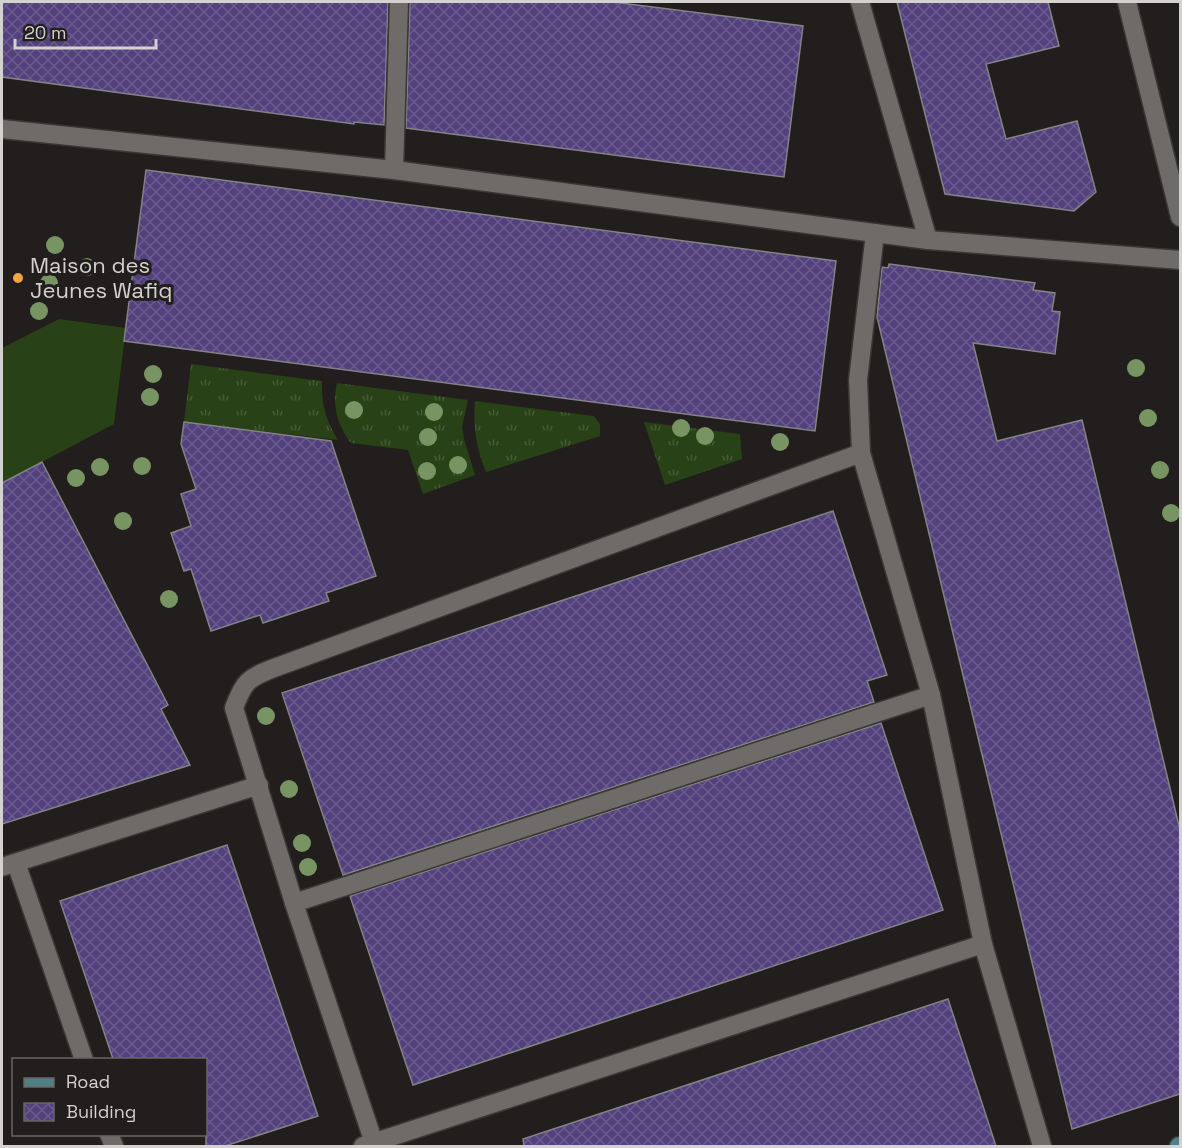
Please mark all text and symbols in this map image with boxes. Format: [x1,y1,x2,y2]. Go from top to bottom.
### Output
scale bar [15,12,156,50]
text: 20 m [24,21,67,44]
place label: Maison des Jeunes Wafiq [30,251,172,304]
marker: Maison des Jeunes Wafiq [11,271,25,285]
legend [12,1058,207,1136]
text: Road [66,1070,110,1093]
text: Building [66,1100,136,1123]

